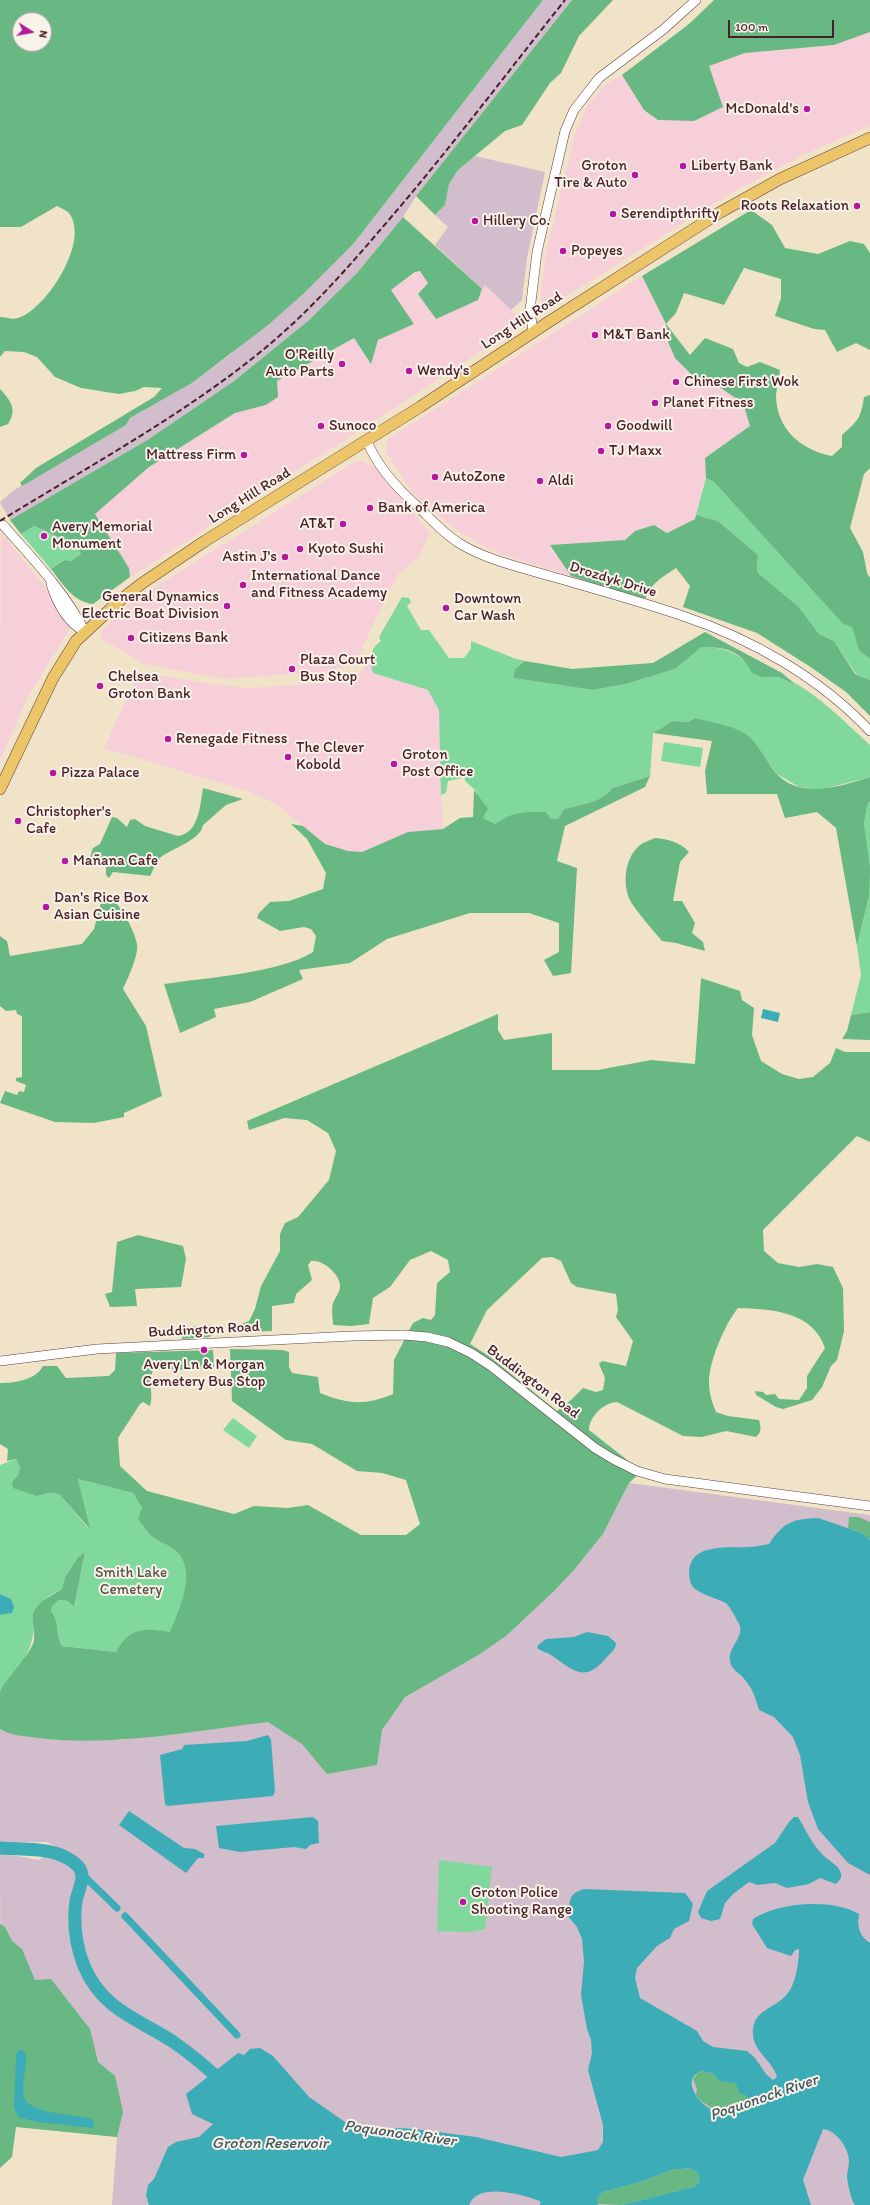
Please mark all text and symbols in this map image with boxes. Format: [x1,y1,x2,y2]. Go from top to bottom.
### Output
north arrow [12,12,52,52]
scale bar [730,12,836,38]
text: 100 m [735,20,768,34]
text: N [36,29,50,39]
place label: McDonald's [726,100,799,118]
marker: McDonald's [802,104,812,114]
place label: Groton Tire & Auto [554,157,627,192]
place label: Liberty Bank [691,157,773,175]
marker: Liberty Bank [678,161,688,171]
marker: Groton Tire & Auto [630,170,640,180]
place label: Roots Relaxation [741,197,849,215]
marker: Roots Relaxation [852,201,862,211]
place label: Serendipthrifty [621,205,719,223]
marker: Serendipthrifty [608,209,618,219]
place label: Hillery Co. [483,212,550,230]
marker: Hillery Co. [470,216,480,226]
place label: Popeyes [571,242,623,260]
marker: Popeyes [558,246,568,256]
street label: Long Hill Road [478,288,566,354]
place label: M&T Bank [603,326,670,344]
marker: M&T Bank [590,330,600,340]
place label: O'Reilly Auto Parts [265,346,334,381]
marker: O'Reilly Auto Parts [337,359,347,369]
place label: Wendy's [417,362,470,380]
marker: Wendy's [404,366,414,376]
place label: Chinese First Wok [684,373,799,391]
marker: Chinese First Wok [671,377,681,387]
place label: Planet Fitness [663,394,753,412]
marker: Planet Fitness [650,398,660,408]
place label: Sunoco [329,417,376,435]
place label: Goodwill [616,417,672,435]
marker: Sunoco [316,421,326,431]
marker: Goodwill [603,421,613,431]
place label: TJ Maxx [609,442,662,460]
place label: Mattress Firm [146,446,236,464]
marker: TJ Maxx [596,446,606,456]
marker: Mattress Firm [239,450,249,460]
street label: Long Hill Road [206,464,294,528]
place label: AutoZone [443,468,505,486]
marker: AutoZone [430,472,440,482]
place label: Aldi [548,472,574,490]
marker: Aldi [535,476,545,486]
place label: Bank of America [378,499,485,517]
marker: Bank of America [365,503,375,513]
place label: AT&T [300,515,335,533]
place label: Avery Memorial Monument [52,518,152,553]
marker: AT&T [338,519,348,529]
marker: Avery Memorial Monument [39,531,49,541]
place label: Kyoto Sushi [308,540,384,558]
marker: Kyoto Sushi [295,544,305,554]
place label: Astin J's [223,548,277,566]
marker: Astin J's [280,552,290,562]
street label: Drozdyk Drive [567,558,659,602]
place label: International Dance and Fitness Academy [251,567,387,602]
marker: International Dance and Fitness Academy [238,580,248,590]
place label: General Dynamics Electric Boat Division [82,588,219,623]
place label: Downtown Car Wash [454,590,521,625]
marker: General Dynamics Electric Boat Division [222,601,232,611]
marker: Downtown Car Wash [441,603,451,613]
place label: Citizens Bank [139,629,228,647]
marker: Citizens Bank [126,633,136,643]
place label: Plaza Court Bus Stop [300,651,375,686]
marker: Plaza Court Bus Stop [287,664,297,674]
place label: Chelsea Groton Bank [108,668,191,703]
marker: Chelsea Groton Bank [95,681,105,691]
place label: Renegade Fitness [176,730,288,748]
marker: Renegade Fitness [163,734,173,744]
place label: The Clever Kobold [296,739,364,774]
place label: Groton Post Office [402,746,473,781]
marker: The Clever Kobold [283,752,293,762]
marker: Groton Post Office [389,759,399,769]
place label: Pizza Palace [61,764,140,782]
marker: Pizza Palace [48,768,58,778]
place label: Christopher's Cafe [26,803,111,838]
marker: Christopher's Cafe [13,816,23,826]
place label: Mañana Cafe [73,852,158,870]
marker: Mañana Cafe [60,856,70,866]
place label: Dan's Rice Box Asian Cuisine [54,889,148,924]
marker: Dan's Rice Box Asian Cuisine [41,902,51,912]
street label: Buddington Road [148,1318,260,1342]
street label: Buddington Road [483,1341,583,1423]
marker: Avery Ln & Morgan Cemetery Bus Stop [199,1345,209,1355]
place label: Avery Ln & Morgan Cemetery Bus Stop [143,1356,265,1391]
park label: Smith Lake Cemetery [95,1564,167,1599]
place label: Groton Police Shooting Range [471,1884,572,1919]
marker: Groton Police Shooting Range [458,1897,468,1907]
water label: Poquonock River [708,2071,820,2125]
water label: Poquonock River [343,2117,457,2151]
water label: Groton Reservoir [212,2134,328,2154]

